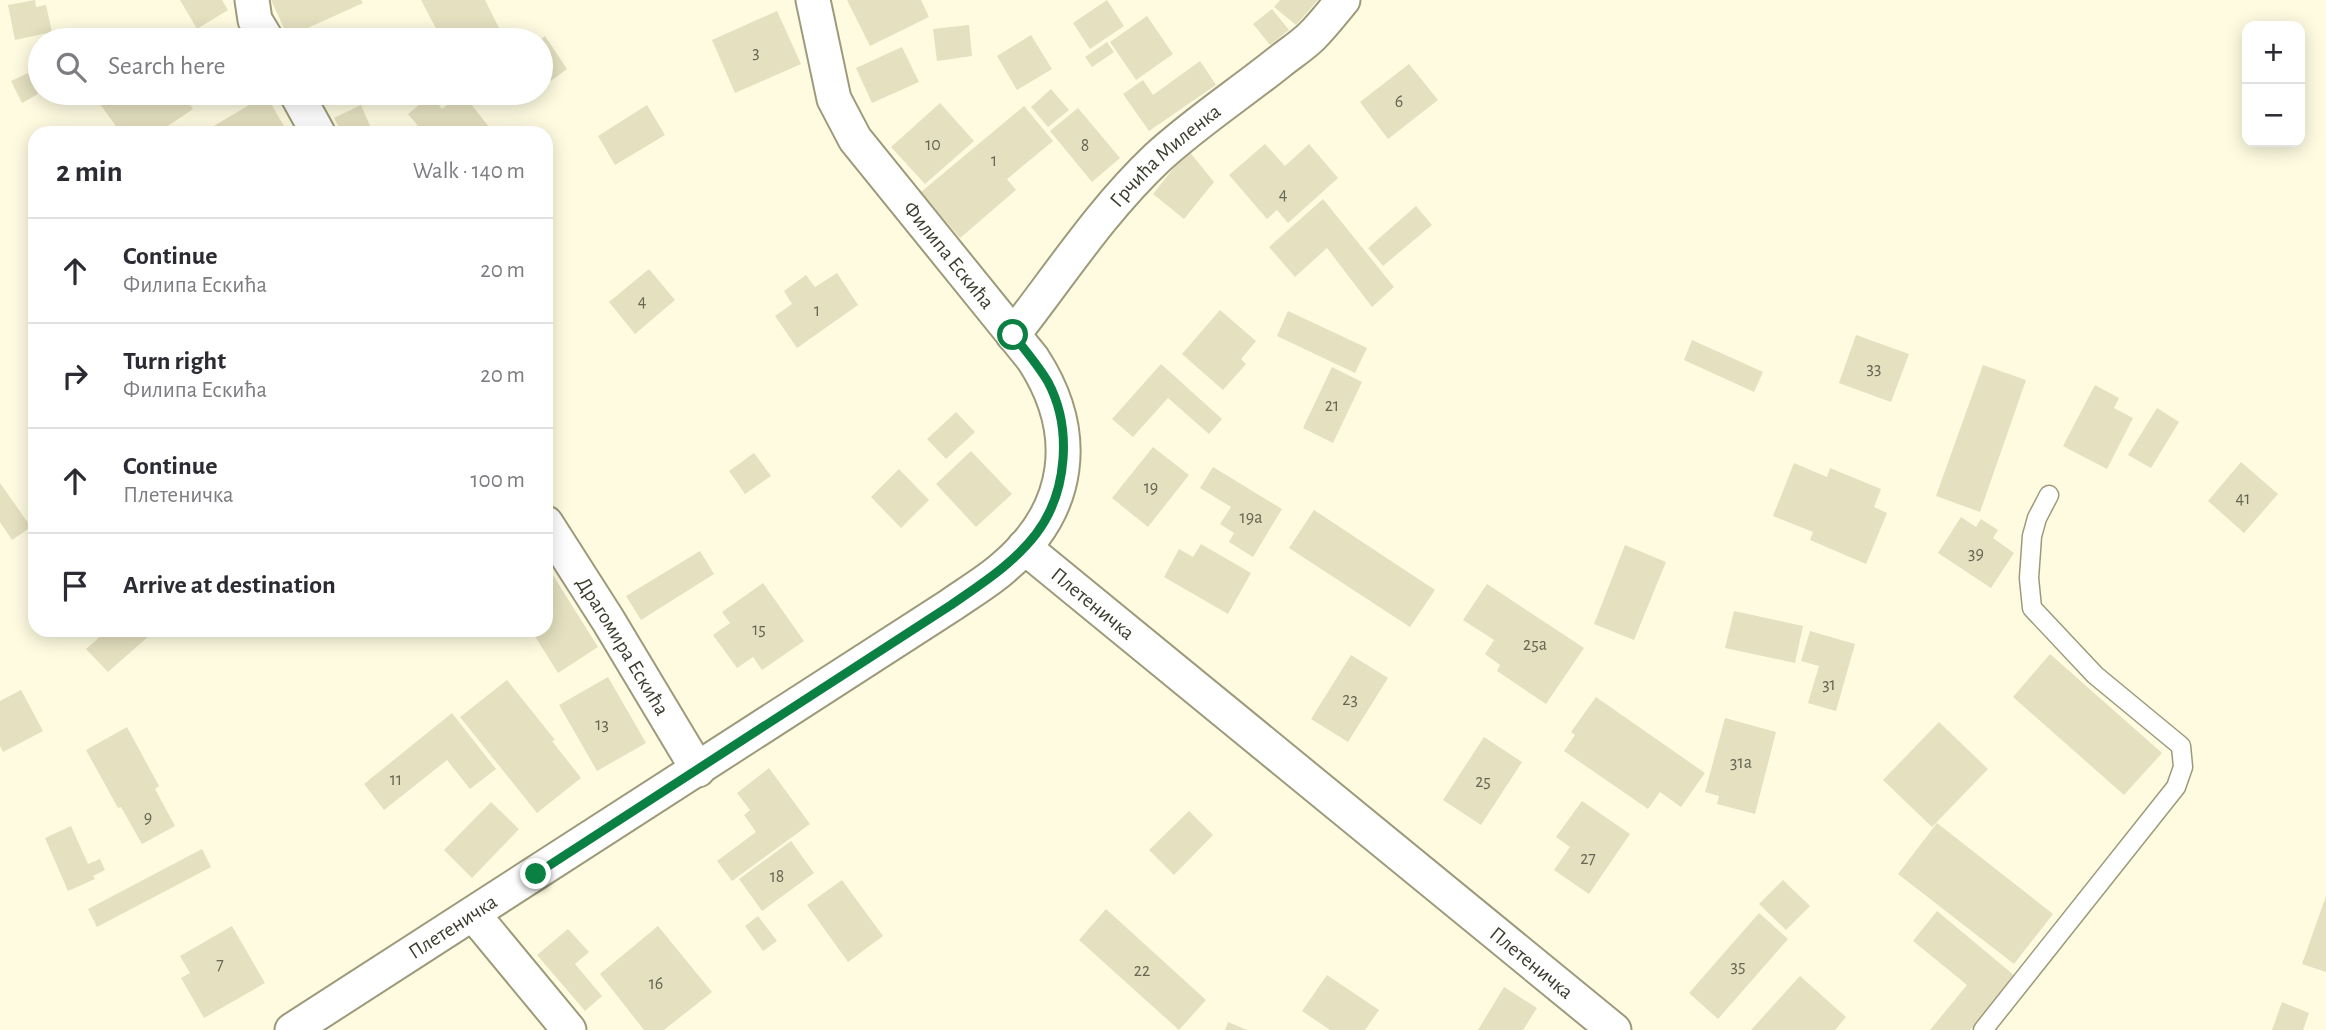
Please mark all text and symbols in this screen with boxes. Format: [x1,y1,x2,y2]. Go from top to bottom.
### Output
map controls [2242,21,2305,147]
button: + [2242,21,2305,84]
search box [28,28,553,105]
house number: 3 [752,44,760,62]
icon: search [52,48,90,86]
text: Search here [108,53,226,79]
button: − [2242,84,2305,147]
house number: 6 [1395,93,1403,111]
street label: Грчића Миленка [1106,100,1225,211]
house number: 10 [925,136,941,154]
house number: 8 [1081,137,1089,155]
house number: 1 [991,152,997,170]
text: 2 min [56,157,123,187]
text: Walk · 140 m [413,160,525,183]
house number: 4 [1279,186,1288,204]
street label: Филипа Ескића [899,198,998,313]
text: Continue [123,243,218,269]
icon: ahead [56,252,94,290]
text: 20 m [480,259,525,282]
text: Филипа Ескића [123,274,267,297]
house number: 4 [638,293,647,311]
house number: 1 [814,302,820,320]
route start [997,319,1028,350]
text: Turn right [123,348,226,374]
icon: right [56,357,94,395]
house number: 33 [1867,360,1881,378]
text: 20 m [480,364,525,387]
text: Филипа Ескића [123,379,267,402]
house number: 21 [1325,397,1339,415]
text: Continue [123,453,218,479]
icon: ahead [56,462,94,500]
text: 100 m [471,469,525,492]
house number: 19 [1144,479,1158,497]
text: Плетеничка [123,484,233,507]
house number: 41 [2236,490,2250,508]
house number: 19a [1240,509,1262,527]
house number: 39 [1968,545,1984,563]
street label: Плетеничка [1047,564,1139,644]
icon: arrive [56,567,94,605]
text: Arrive at destination [123,572,336,598]
street label: Драгомира Ескића [572,573,673,719]
house number: 15 [752,621,766,639]
house number: 25a [1523,636,1547,654]
house number: 31 [1822,676,1836,694]
house number: 23 [1342,691,1358,709]
house number: 13 [595,716,609,734]
house number: 31a [1730,754,1752,772]
house number: 11 [390,771,402,789]
house number: 25 [1475,773,1491,791]
house number: 9 [144,809,152,827]
house number: 27 [1580,850,1596,868]
route end [520,858,551,889]
house number: 18 [770,868,784,886]
street label: Плетеничка [405,891,501,963]
street label: Плетеничка [1486,923,1577,1003]
house number: 7 [216,956,224,974]
house number: 35 [1731,958,1745,976]
house number: 22 [1134,962,1150,980]
house number: 16 [649,975,663,993]

